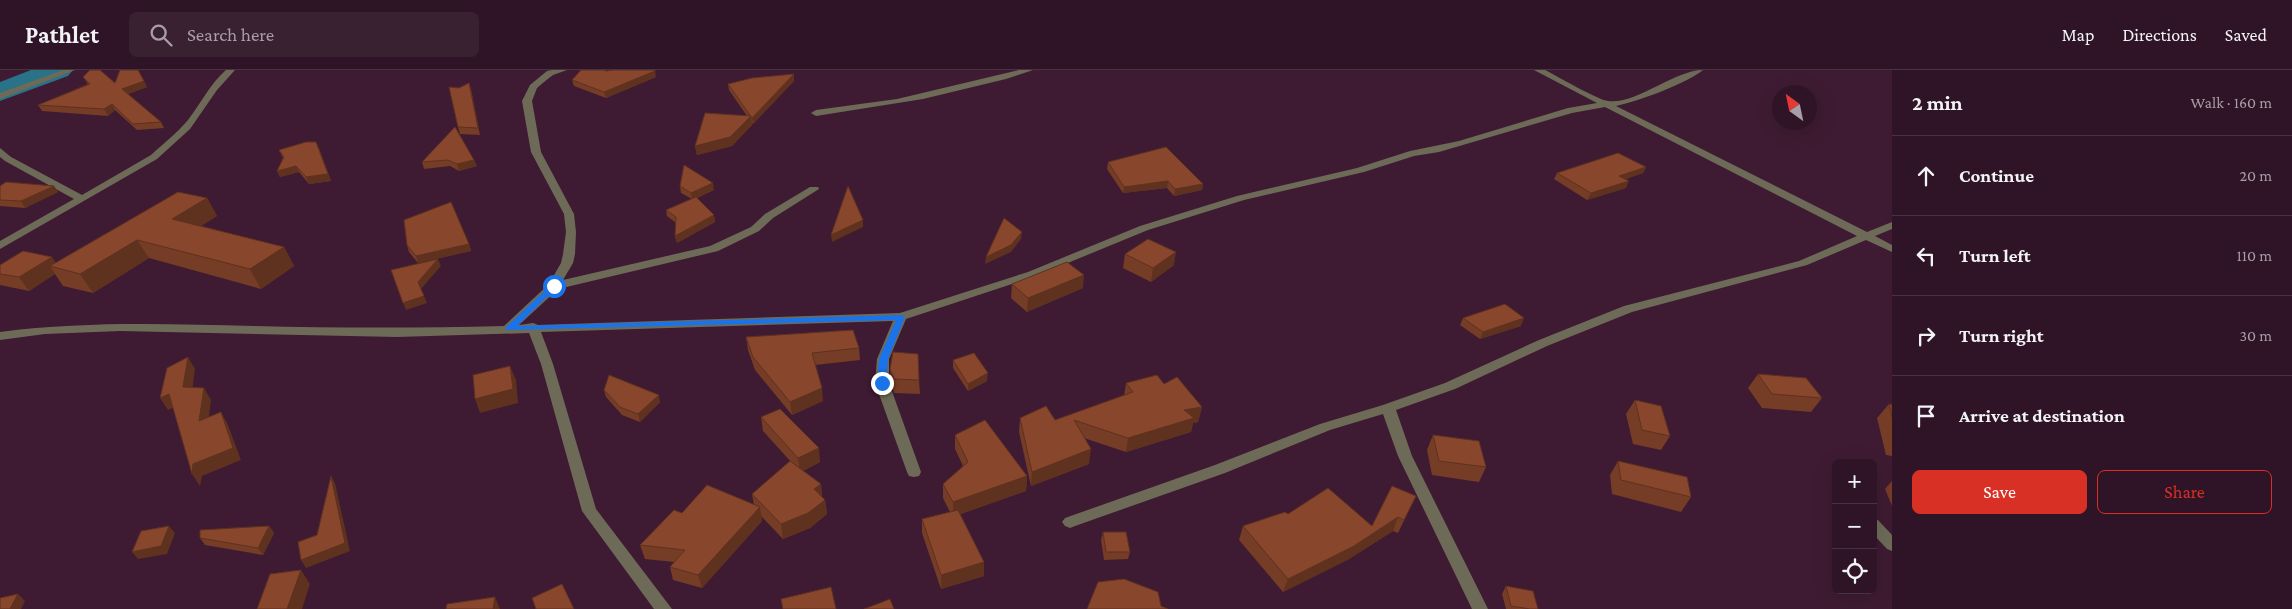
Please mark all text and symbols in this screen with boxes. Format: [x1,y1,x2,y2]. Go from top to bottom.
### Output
search box [129,12,479,57]
text: Pathlet [25,21,99,48]
icon: search [147,21,175,49]
text: Search here [187,24,274,45]
text: Map [2062,25,2094,45]
text: Directions [2122,25,2197,45]
text: Saved [2225,25,2267,45]
north arrow [1772,85,1817,130]
text: 2 min [1912,91,1963,115]
text: Walk · 160 m [2191,94,2272,111]
icon: ahead [1912,162,1940,190]
text: Continue [1959,165,2034,186]
text: 20 m [2239,167,2272,184]
icon: left [1912,242,1940,270]
text: Turn left [1959,245,2031,266]
text: 110 m [2236,247,2272,264]
route start [543,275,566,298]
icon: right [1912,322,1940,350]
text: Turn right [1959,325,2044,346]
text: 30 m [2240,327,2272,344]
route end [871,372,894,395]
icon: arrive [1912,402,1940,430]
text: Arrive at destination [1959,405,2125,426]
map controls [1832,459,1877,594]
button: + [1832,459,1877,504]
button: Save [1912,470,2087,514]
button: Share [2097,470,2272,514]
button: − [1832,504,1877,549]
button: locate [1832,549,1877,594]

